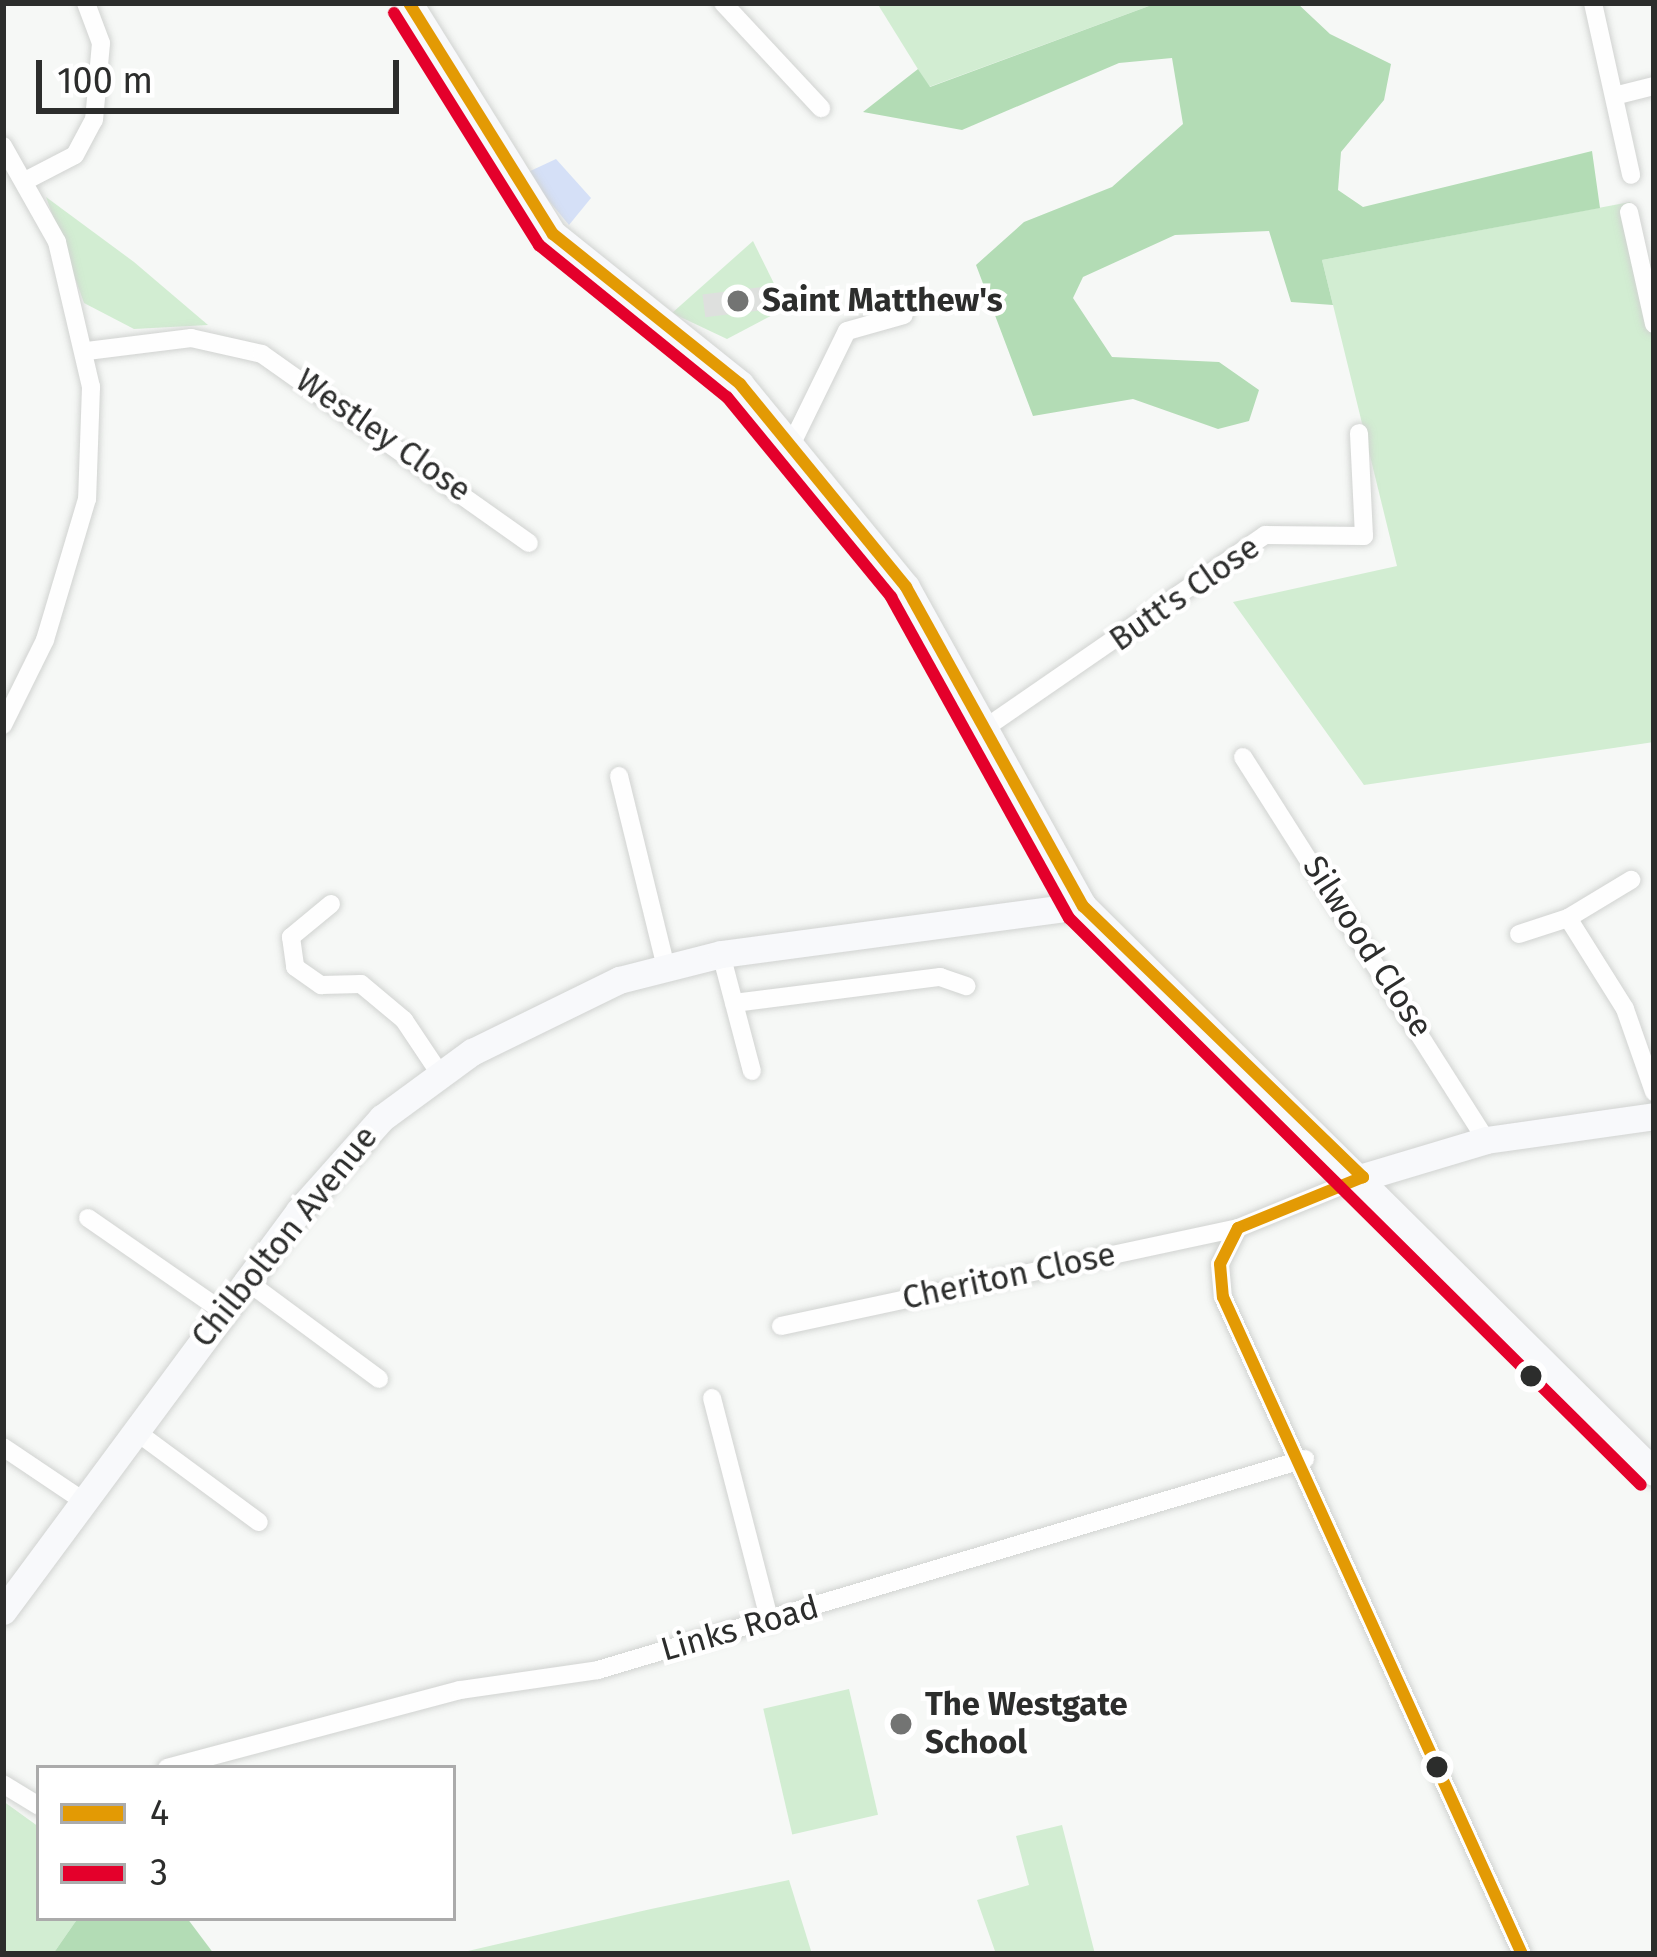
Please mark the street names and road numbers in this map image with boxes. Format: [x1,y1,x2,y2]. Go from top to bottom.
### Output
street label: Westley Close [288,361,478,511]
street label: Butt's Close [1102,528,1268,660]
street label: Silwood Close [1294,849,1440,1045]
street label: Chilbolton Avenue [184,1118,386,1356]
street label: Cheriton Close [899,1235,1119,1319]
street label: Links Road [657,1588,823,1670]

